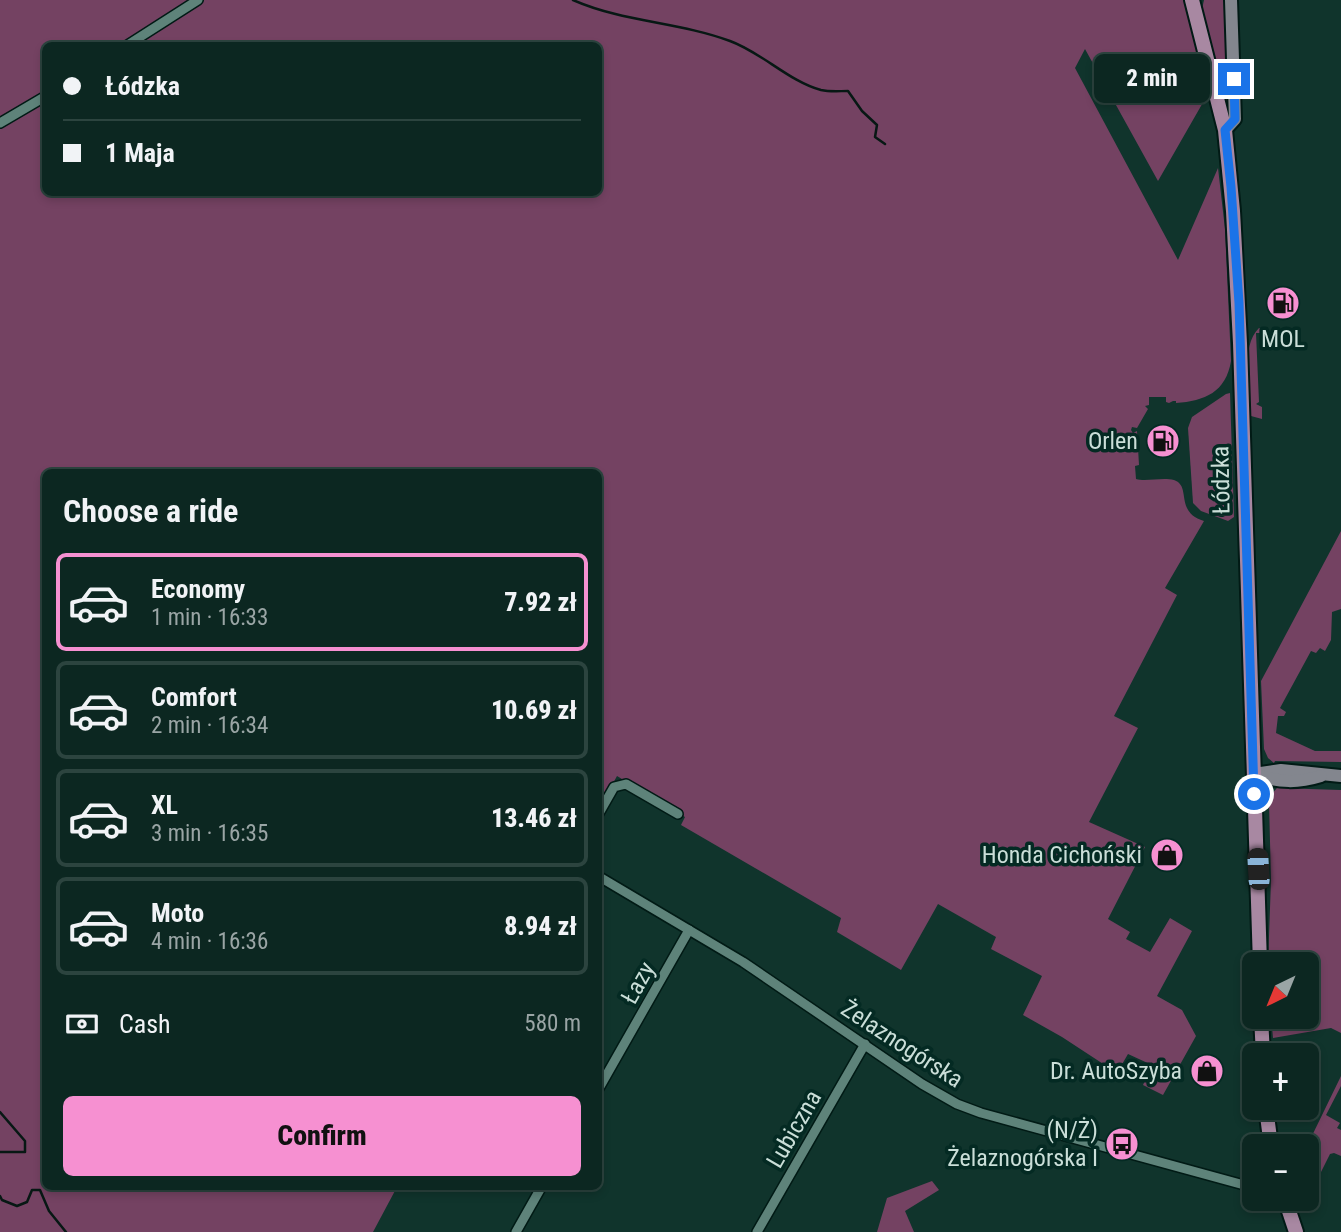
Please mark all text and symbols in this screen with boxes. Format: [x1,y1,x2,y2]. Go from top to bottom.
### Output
callout: 2 min [1094,55,1210,104]
route end [1218,63,1250,95]
text: 2 min [1126,65,1178,92]
text: Łódzka [105,71,180,101]
text: 1 Maja [105,138,175,168]
fuel station icon: MOL [1264,284,1302,322]
place label: MOL [1261,325,1305,353]
fuel station icon: Orlen [1144,422,1182,460]
place label: Orlen [1088,427,1138,455]
street label: Łódzka [1206,446,1236,514]
text: Choose a ride [63,492,238,530]
icon: car [67,571,130,634]
text: Economy [151,574,245,604]
text: 7.92 zł [504,587,577,617]
text: 1 min · 16:33 [151,604,268,631]
icon: car [67,679,130,742]
text: Comfort [151,682,237,712]
text: 10.69 zł [491,695,577,725]
text: 2 min · 16:34 [151,712,268,739]
route start [1238,778,1270,810]
icon: car [67,787,130,850]
text: XL [151,790,178,820]
text: 13.46 zł [491,803,577,833]
text: 3 min · 16:35 [151,820,268,847]
shop icon: Honda Cichoński [1148,836,1186,874]
place label: Honda Cichoński [982,841,1142,869]
car [1247,847,1270,891]
icon: car [67,895,130,958]
text: Moto [151,898,204,928]
text: 8.94 zł [504,911,577,941]
text: 4 min · 16:36 [151,928,268,955]
north arrow [1242,952,1320,1029]
map controls [1242,952,1319,1211]
street label: Łazy [615,957,661,1009]
street label: Żelaznogórska [836,994,968,1094]
icon: cash [63,1005,101,1043]
text: Cash [119,1009,171,1039]
text: 580 m [524,1010,581,1037]
button: + [1242,1043,1319,1120]
shop icon: Dr. AutoSzyba [1188,1052,1226,1090]
place label: Dr. AutoSzyba [1050,1057,1182,1085]
street label: Lubiczna [761,1085,827,1173]
button: Confirm [63,1096,581,1176]
place label: (N/Ż) Żelaznogórska I [947,1116,1098,1172]
bus stop icon: (N/Ż) Żelaznogórska I [1103,1125,1141,1163]
button: − [1242,1134,1319,1211]

